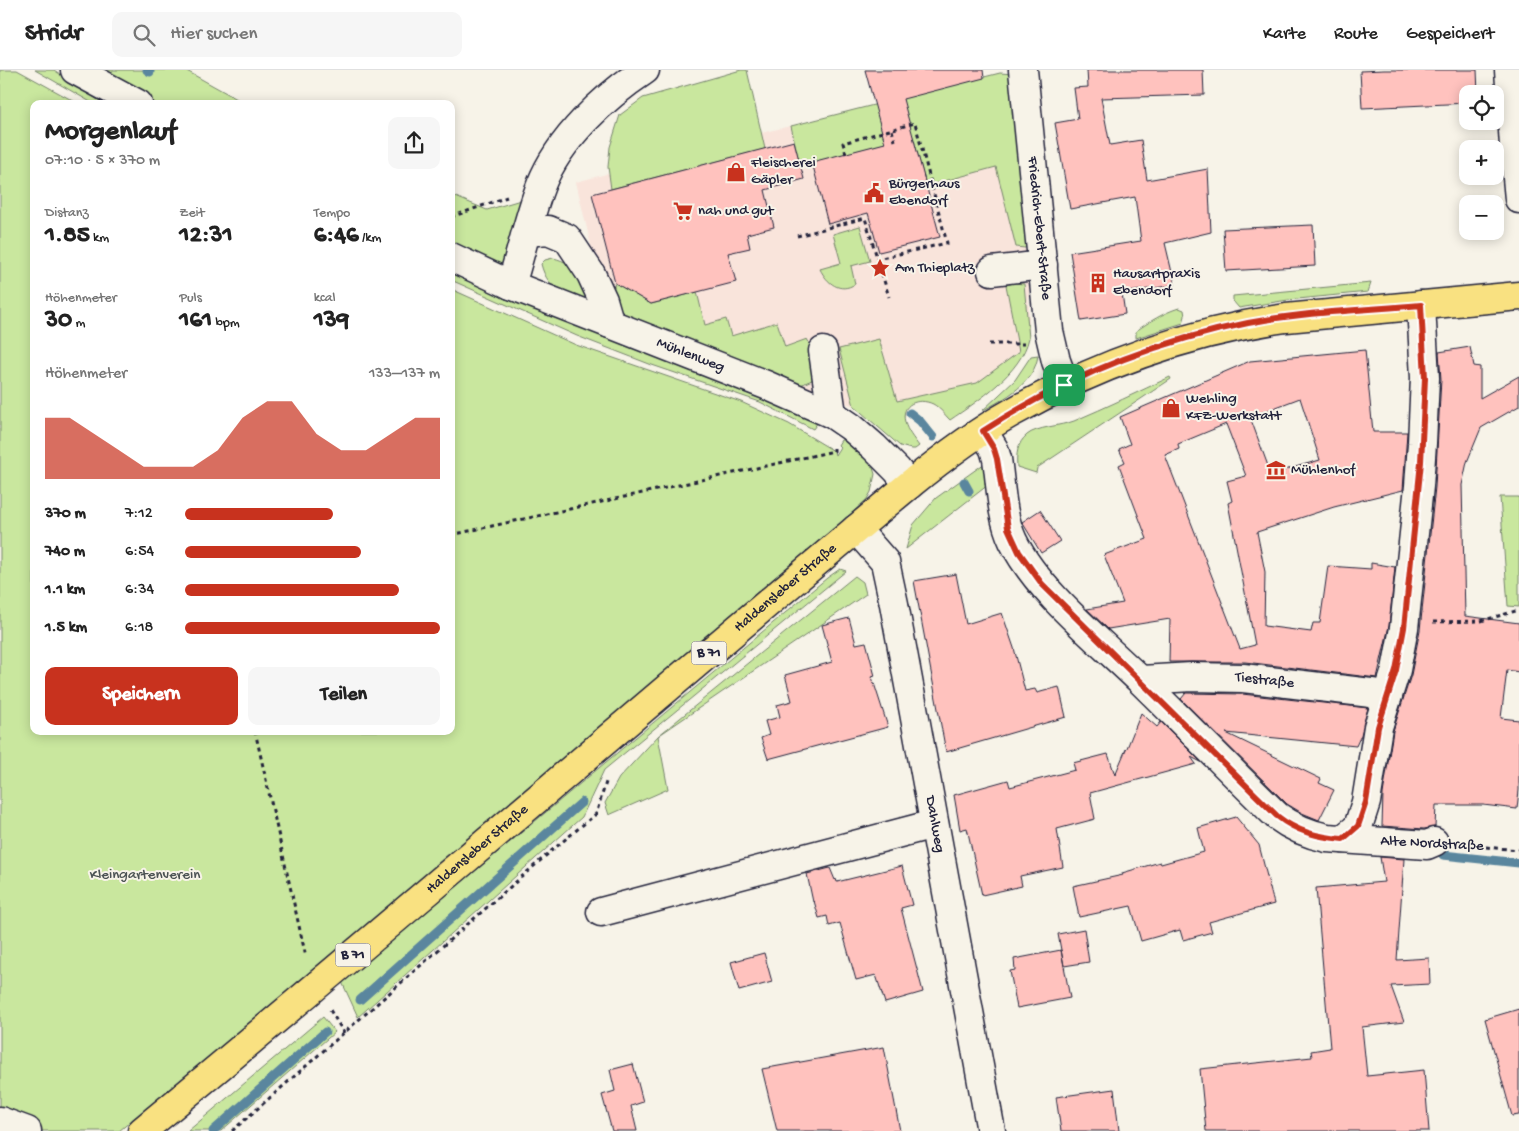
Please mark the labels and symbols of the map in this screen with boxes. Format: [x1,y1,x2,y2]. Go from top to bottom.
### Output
place label: Fleischerei Gäpler [750,154,816,189]
street label: Friedrich-Ebert-Straße [1023,155,1055,301]
shop icon: Fleischerei Gäpler [725,161,747,183]
place label: Bürgerhaus Ebendorf [888,175,960,210]
public building icon: Bürgerhaus Ebendorf [863,182,885,204]
supermarket icon: nah und gut [672,200,694,222]
place label: nah und gut [698,202,775,220]
place icon: Am Thieplatz [869,257,891,279]
place label: Am Thieplatz [895,259,975,277]
place label: Hausartpraxis Ebendorf [1113,265,1200,300]
building icon: Hausartpraxis Ebendorf [1087,272,1109,294]
street label: Mühlenweg [654,334,727,377]
pin [1043,364,1085,406]
place label: Wehling KFZ-Werkstatt [1186,390,1283,425]
shop icon: Wehling KFZ-Werkstatt [1160,397,1182,419]
museum icon: Mühlenhof [1265,459,1287,481]
place label: Mühlenhof [1291,461,1357,479]
street label: Haldensleber Straße [731,540,841,636]
road number: B 71 [692,642,726,664]
street label: Tiestraße [1234,669,1295,693]
street label: Dahlweg [920,794,949,854]
street label: Haldensleber Straße [423,801,533,898]
street label: Alte Nordstraße [1380,832,1484,856]
park label: Kleingartenverein [90,866,200,884]
road number: B 71 [336,944,370,966]

